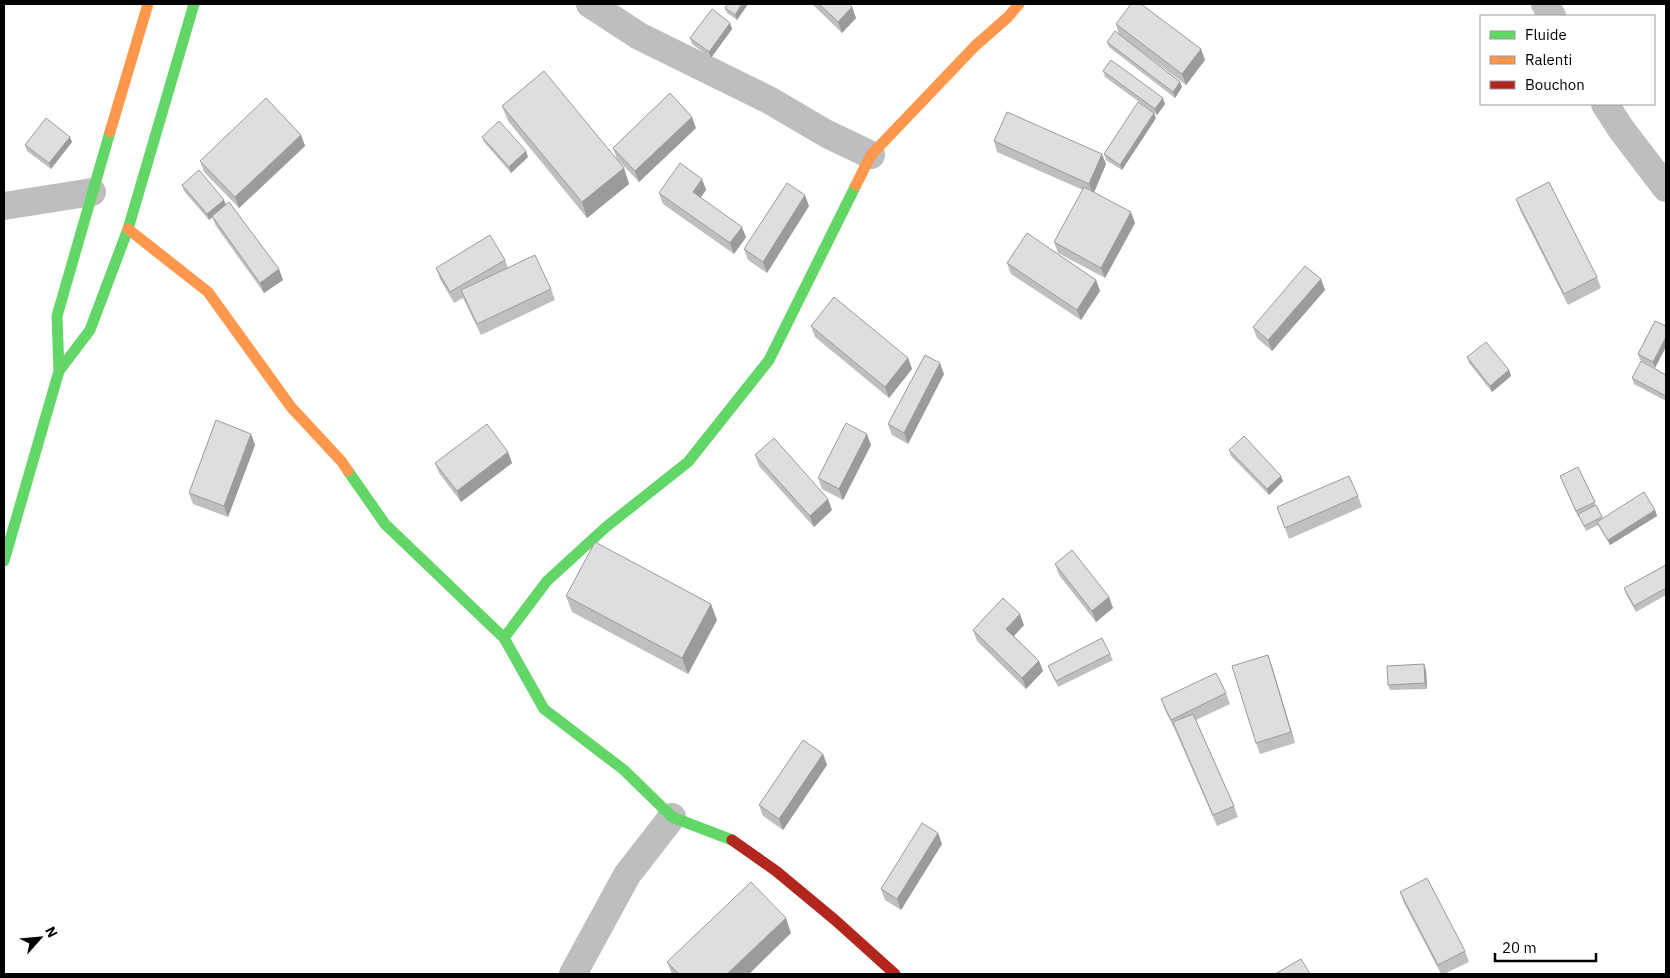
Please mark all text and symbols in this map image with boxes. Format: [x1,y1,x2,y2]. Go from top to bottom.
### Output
legend [1480,15,1655,105]
text: Fluide [1525,25,1567,44]
text: Ralenti [1525,50,1572,69]
text: Bouchon [1525,75,1585,94]
north arrow [15,913,65,963]
text: N [41,923,62,941]
scale bar [1495,930,1596,962]
text: 20 m [1502,938,1537,957]

